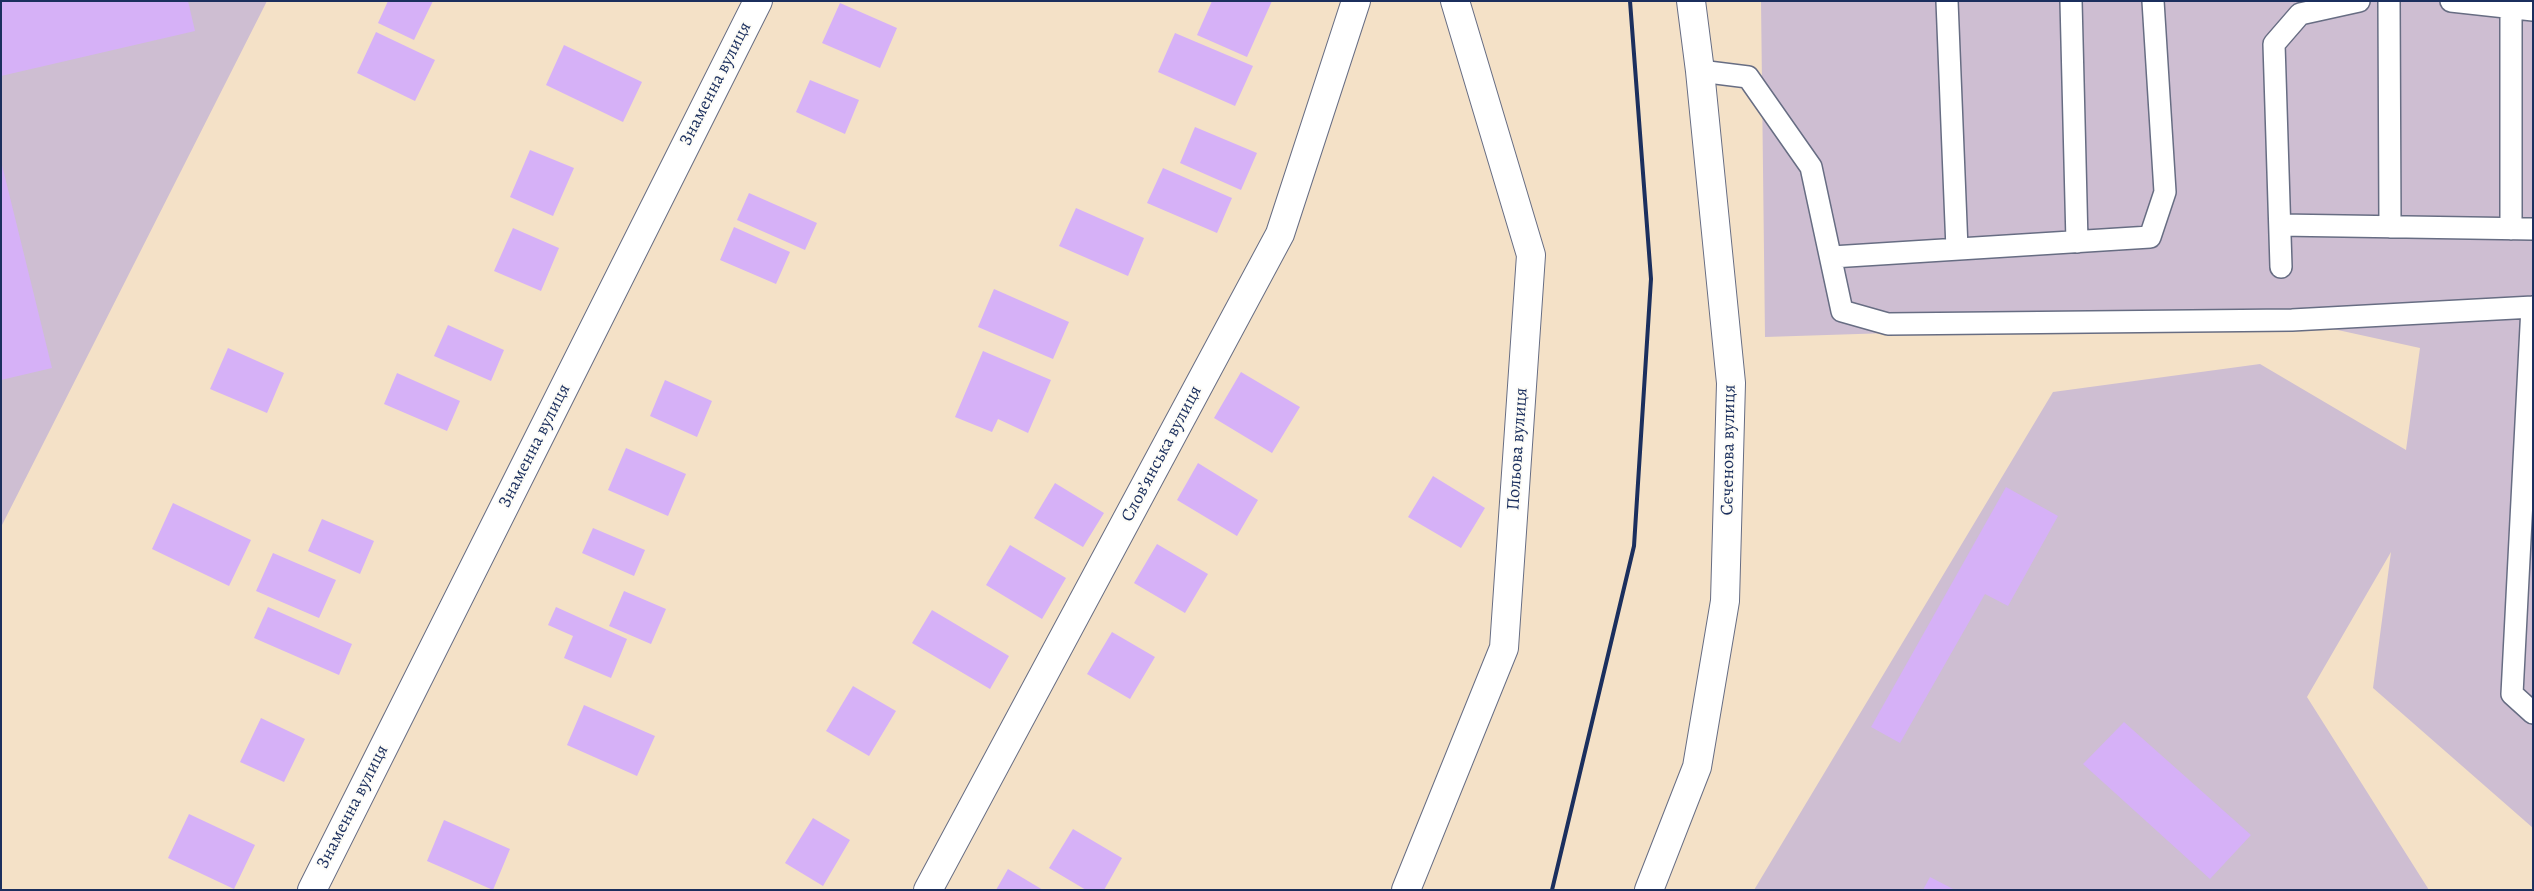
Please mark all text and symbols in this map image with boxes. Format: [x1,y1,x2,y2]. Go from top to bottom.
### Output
street label: Знаменна вулиця [675,18,757,150]
street label: Знаменна вулиця [494,380,576,512]
street label: Слов’янська вулиця [1117,382,1207,526]
street label: Сєченова вулиця [1717,384,1741,516]
street label: Польова вулиця [1503,387,1533,511]
street label: Знаменна вулиця [312,741,394,873]

